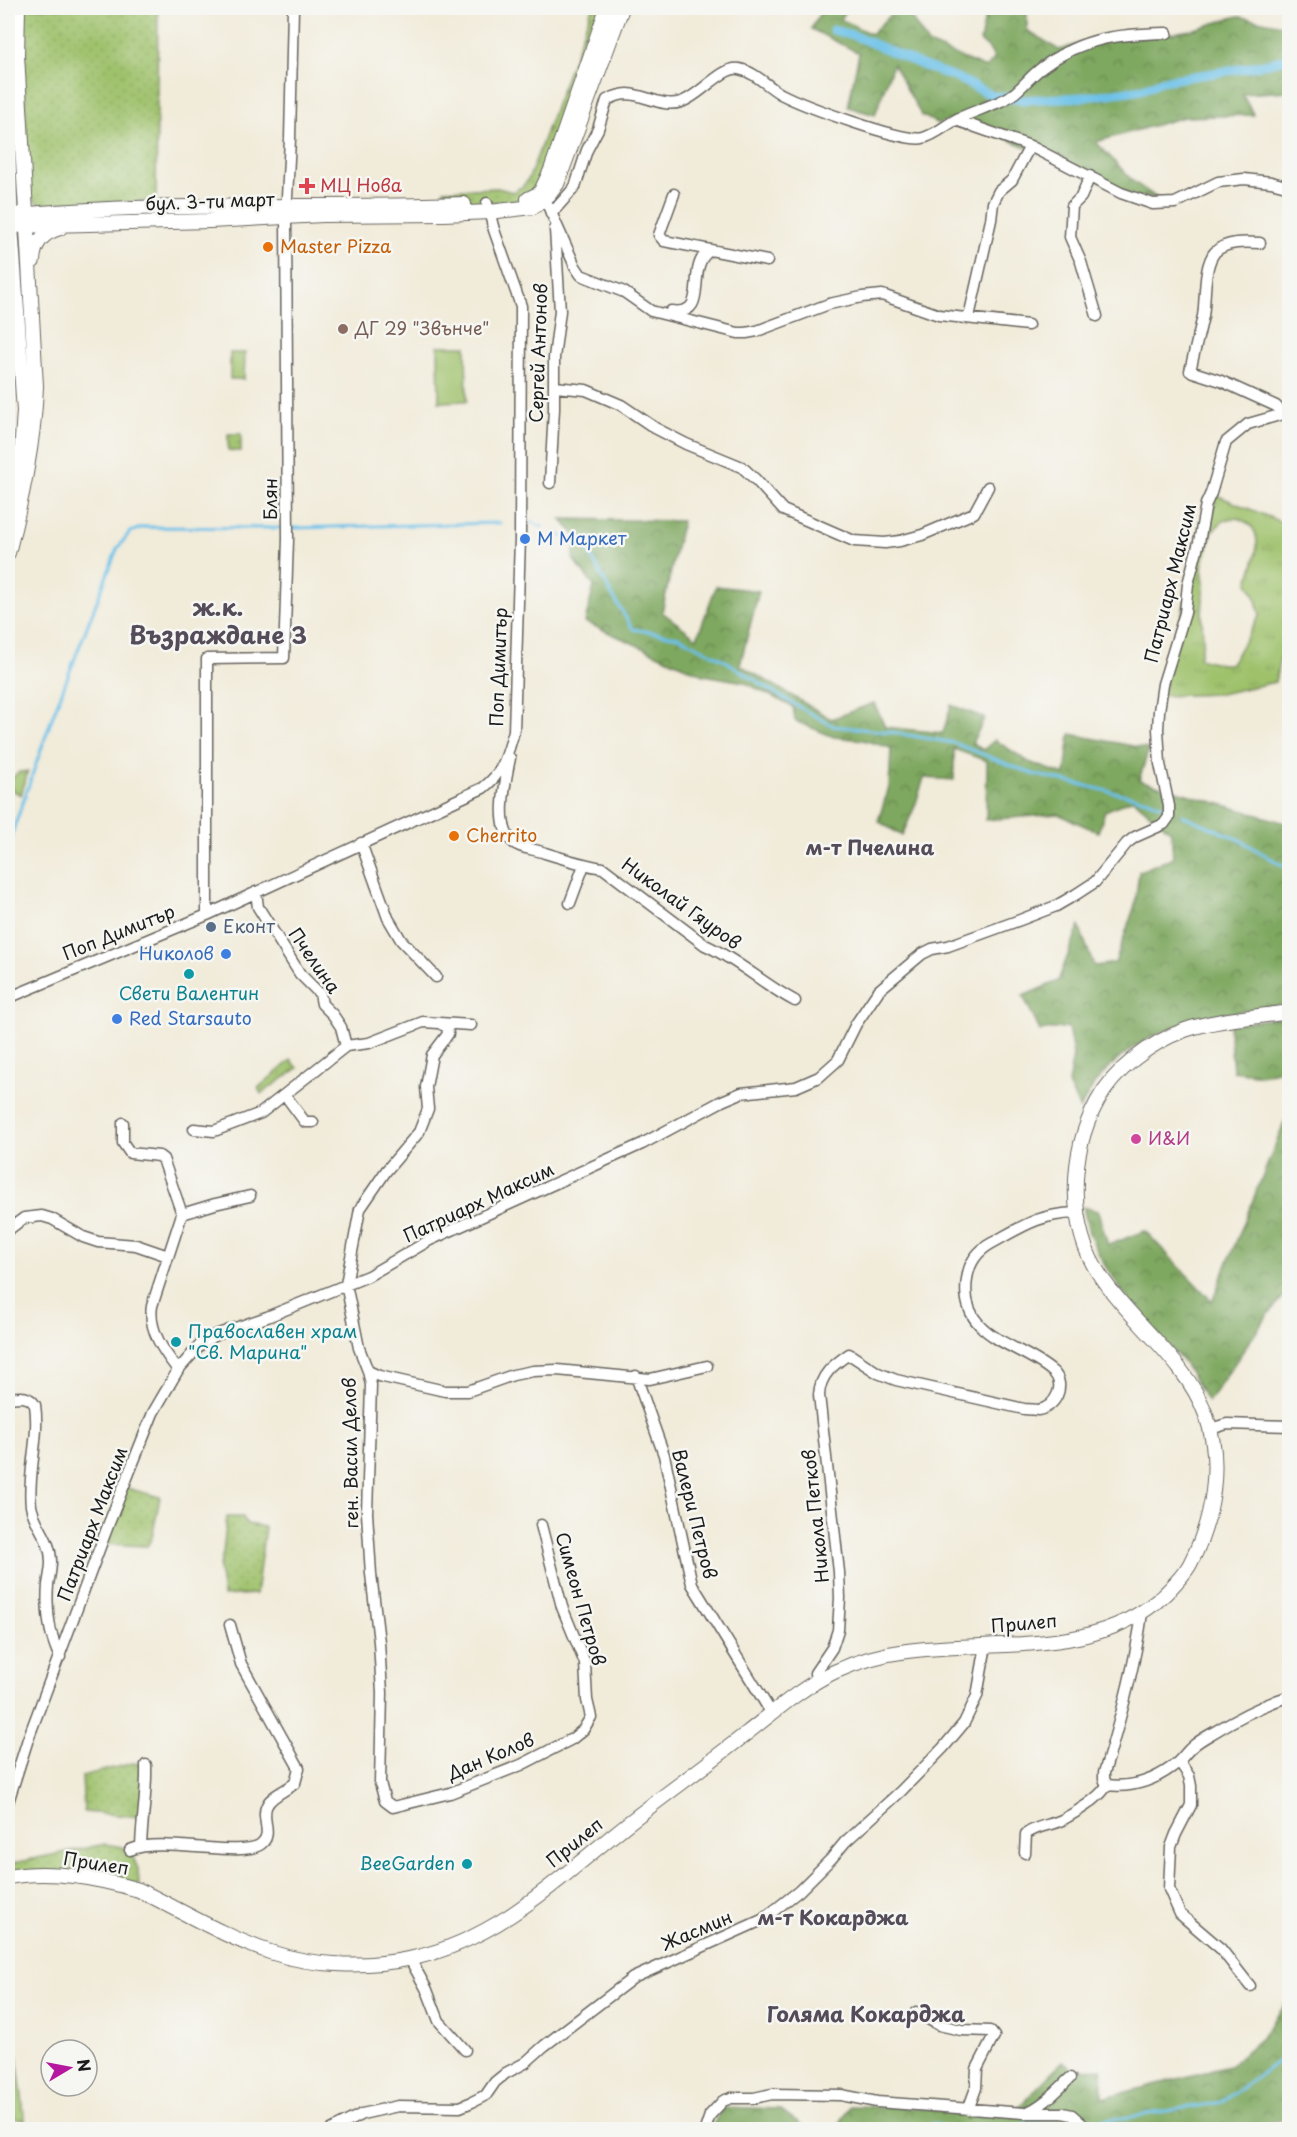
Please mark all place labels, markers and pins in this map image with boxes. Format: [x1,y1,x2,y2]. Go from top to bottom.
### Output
place label: МЦ Нова [320,171,403,198]
marker: МЦ Нова [298,177,316,195]
place label: Master Pizza [280,232,392,259]
marker: Master Pizza [261,240,275,254]
place label: ДГ 29 "Звънче" [354,314,490,341]
marker: ДГ 29 "Звънче" [336,322,350,336]
place label: М Маркет [537,524,627,551]
marker: М Маркет [518,532,532,546]
place label: Cherrito [466,821,537,848]
marker: Cherrito [447,829,461,843]
place label: Еконт [223,912,275,939]
marker: Еконт [204,920,218,934]
place label: Николов [139,939,214,966]
marker: Николов [219,947,233,961]
marker: Свети Валентин [182,967,196,981]
place label: Свети Валентин [119,979,259,1006]
place label: Red Starsauto [129,1004,252,1031]
marker: Red Starsauto [110,1012,124,1026]
place label: И&И [1148,1124,1190,1151]
marker: И&И [1129,1132,1143,1146]
place label: Православен храм "Св. Марина" [188,1317,358,1365]
marker: Православен храм "Св. Марина" [169,1335,183,1349]
place label: BeeGarden [359,1849,455,1876]
marker: BeeGarden [460,1857,474,1871]

